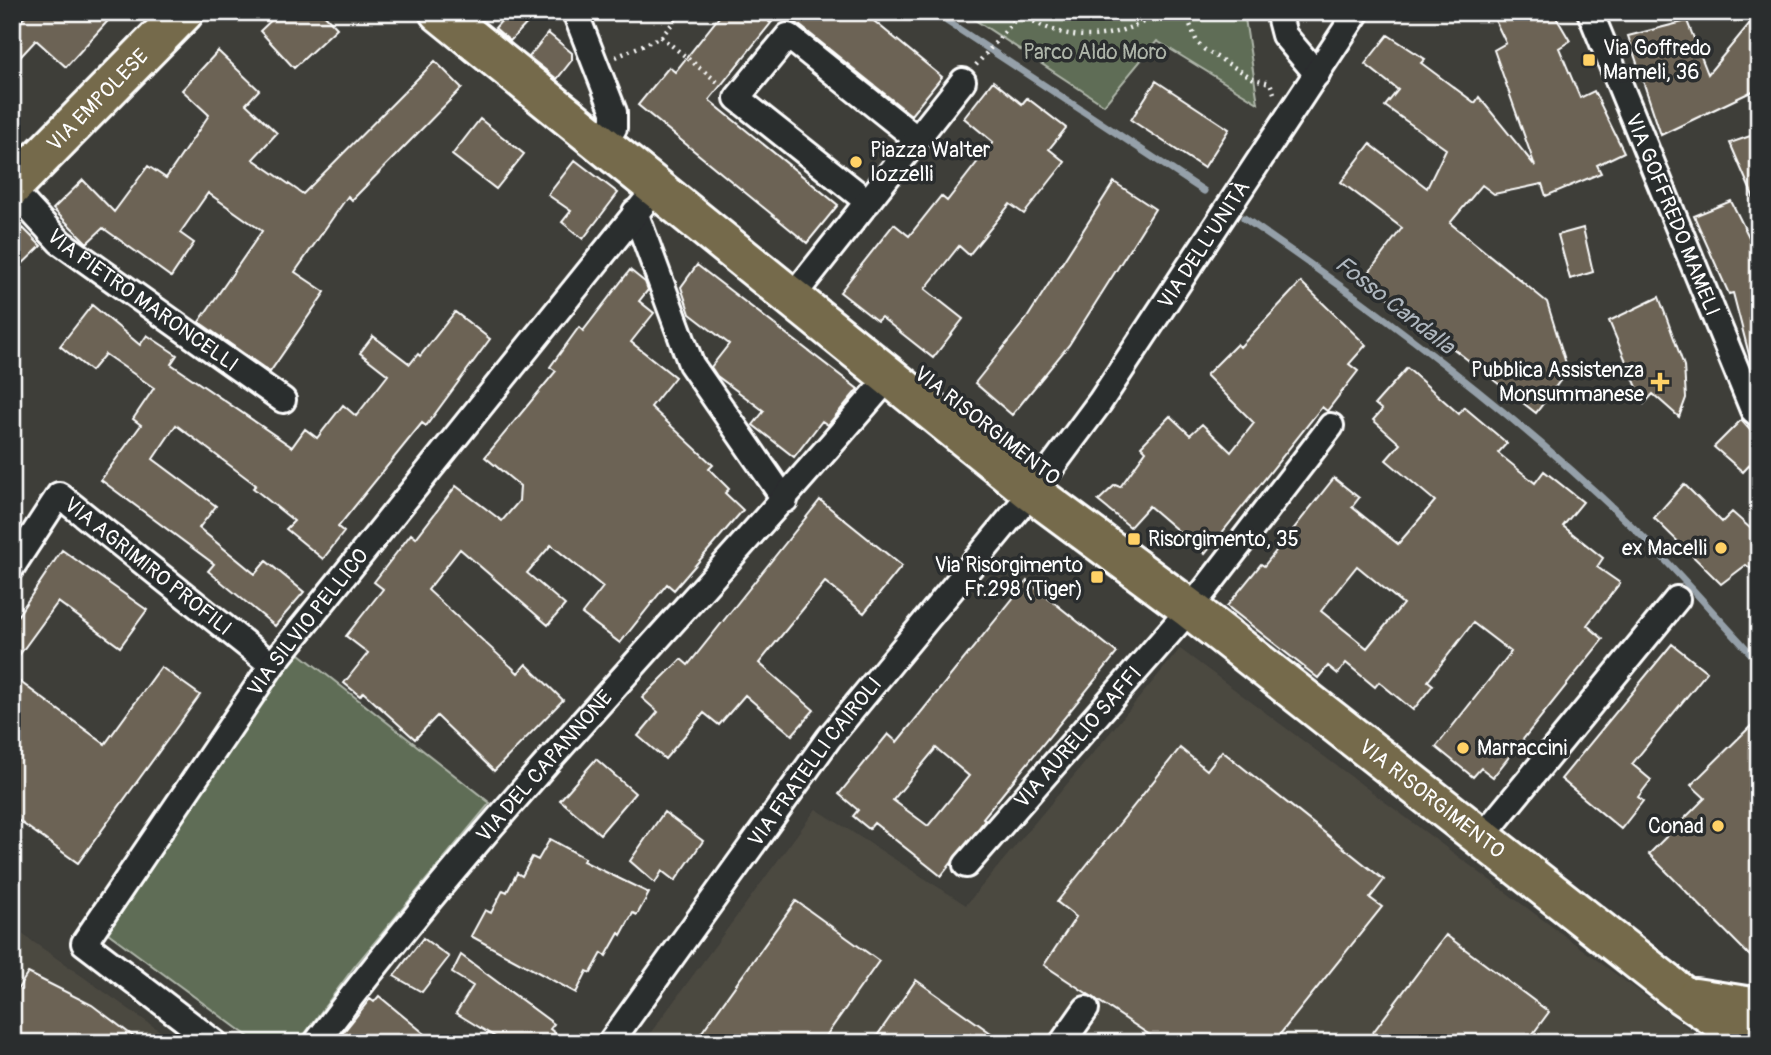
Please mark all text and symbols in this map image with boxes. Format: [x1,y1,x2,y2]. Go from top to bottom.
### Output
place label: Via Goffredo Mameli, 36 [1603,35,1711,86]
park label: Parco Aldo Moro [1023,39,1167,66]
street label: VIA EMPOLESE [41,43,154,157]
marker: Via Goffredo Mameli, 36 [1581,52,1597,68]
street label: VIA GOFFREDO MAMELI [1620,110,1726,320]
place label: Piazza Walter Iozzelli [870,137,991,188]
marker: Piazza Walter Iozzelli [848,154,864,170]
street label: VIA DELL'UNITÀ [1152,175,1256,314]
street label: VIA PIETRO MARONCELLI [41,223,244,378]
water label: Fosso Candalla [1329,249,1462,361]
place label: Pubblica Assistenza Monsummanese [1471,357,1645,408]
street label: VIA RISORGIMENTO [909,361,1065,491]
marker: Pubblica Assistenza Monsummanese [1650,372,1670,392]
street label: VIA AGRIMIRO PROFILI [59,491,237,641]
place label: Risorgimento, 35 [1148,526,1299,553]
marker: Risorgimento, 35 [1126,531,1142,547]
place label: ex Macelli [1622,535,1707,562]
marker: ex Macelli [1713,540,1729,556]
street label: VIA SILVIO PELLICO [241,543,374,701]
place label: Via Risorgimento Fr.298 (Tiger) [935,552,1083,603]
marker: Via Risorgimento Fr.298 (Tiger) [1089,569,1105,585]
street label: VIA AURELIO SAFFI [1008,660,1147,814]
street label: VIA FRATELLI CAIROLI [742,671,888,852]
street label: VIA DEL CAPANNONE [470,684,619,848]
street label: VIA RISORGIMENTO [1353,733,1510,864]
place label: Marraccini [1477,735,1567,762]
marker: Marraccini [1455,740,1471,756]
place label: Conad [1648,813,1704,840]
marker: Conad [1710,818,1726,834]

